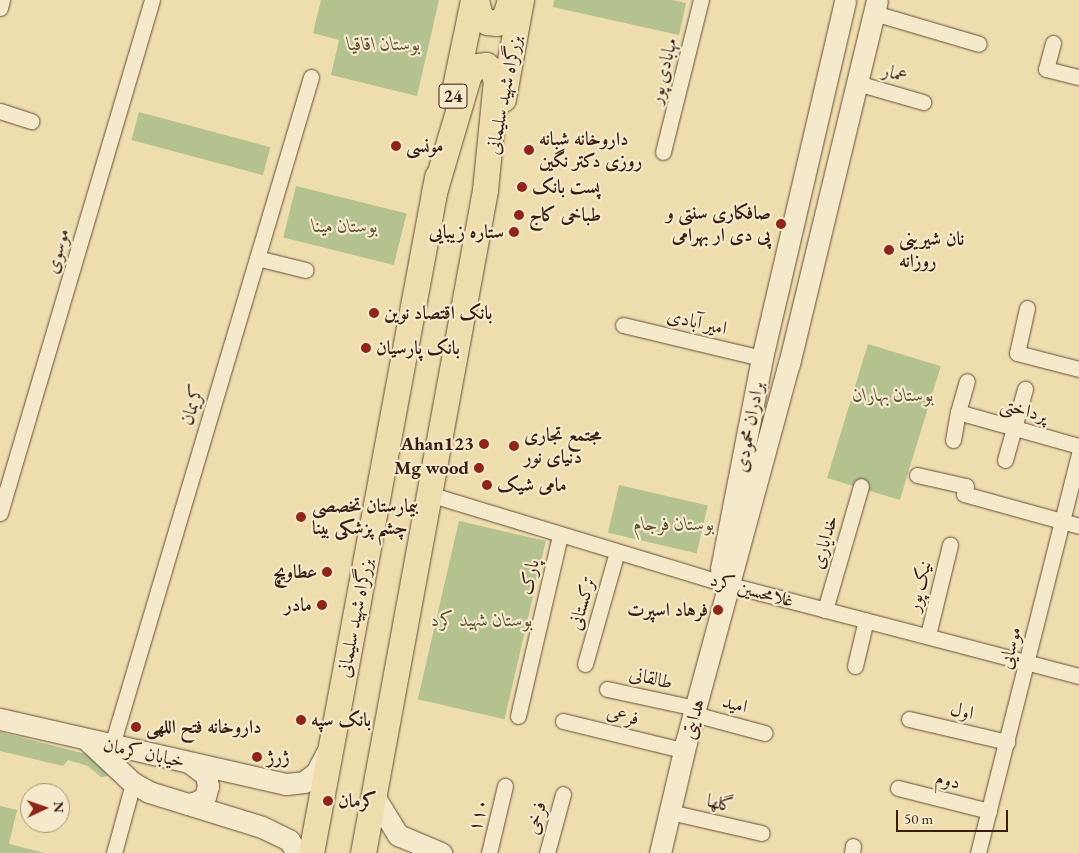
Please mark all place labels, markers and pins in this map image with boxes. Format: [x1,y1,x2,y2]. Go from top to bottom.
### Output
place label: داروخانه شبانه روزی دکتر نگین [539,128,642,172]
place label: مونسی [406,135,444,157]
marker: مونسی [390,140,402,152]
marker: داروخانه شبانه روزی دکتر نگین [523,144,535,156]
place label: پست بانک [532,176,600,198]
marker: پست بانک [516,181,528,193]
place label: صافکاری سنتی و پی دی ار بهرامی [666,202,771,246]
place label: طباخی کاج [529,204,601,226]
marker: طباخی کاج [513,209,525,221]
marker: صافکاری سنتی و پی دی ار بهرامی [775,218,787,230]
place label: ستاره زیبایی [429,221,504,243]
marker: ستاره زیبایی [508,226,520,238]
place label: نان شیرینی روزانه [899,228,964,272]
marker: نان شیرینی روزانه [883,244,895,256]
place label: بانک اقتصاد نوین [384,302,492,324]
marker: بانک اقتصاد نوین [368,307,380,319]
place label: بانک پارسیان [376,337,460,359]
marker: بانک پارسیان [360,342,372,354]
place label: مجتمع تجاری دنیای نور [524,424,601,468]
place label: Ahan123 [400,433,474,455]
marker: Ahan123 [478,438,490,450]
marker: مجتمع تجاری دنیای نور [508,440,520,452]
place label: Mg wood [394,457,469,479]
marker: Mg wood [473,462,485,474]
place label: مامی شیک [497,474,567,496]
marker: مامی شیک [481,479,493,491]
place label: بیمارستان تخصصی چشم پزشکی بینا [312,495,418,539]
marker: بیمارستان تخصصی چشم پزشکی بینا [294,510,308,524]
place label: عطاویچ [273,561,317,583]
marker: عطاویچ [321,566,333,578]
place label: مادر [284,594,312,616]
marker: مادر [316,599,328,611]
place label: فرهاد اسپرت [627,599,708,621]
marker: فرهاد اسپرت [712,604,724,616]
place label: بانک سپه [311,709,371,731]
marker: بانک سپه [295,714,307,726]
place label: داروخانه فتح اللهی [146,716,262,738]
marker: داروخانه فتح اللهی [130,721,142,733]
place label: ژرژ [267,746,290,768]
marker: ژرژ [251,751,263,763]
place label: کرمان [338,790,377,812]
marker: کرمان [322,795,334,807]

